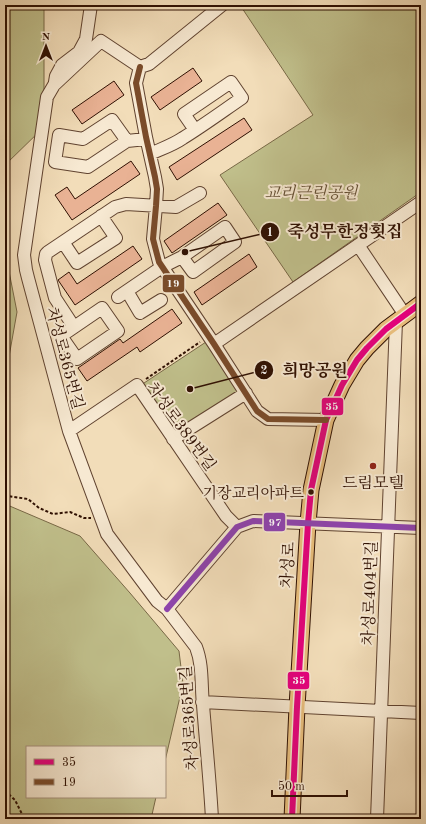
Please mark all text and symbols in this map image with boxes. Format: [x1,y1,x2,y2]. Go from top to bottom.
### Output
north arrow [26,26,66,66]
text: N [42,32,51,43]
park label: 교리근린공원 [265,184,359,202]
callout: 죽성무한정횟집 [260,217,411,246]
text: 죽성무한정횟집 [288,222,402,241]
text: 1 [267,227,273,239]
line badge: 19 [162,274,185,293]
text: 19 [167,279,179,290]
street label: 차성로365번길 [43,305,86,411]
callout: 희망공원 [254,355,356,384]
text: 희망공원 [282,361,348,380]
text: 2 [261,365,268,377]
street label: 차성로389번길 [143,379,219,474]
line badge: 35 [321,397,344,416]
text: 35 [326,402,338,413]
marker: 드림모텔 [368,461,378,471]
place label: 드림모텔 [342,475,404,492]
place label: 기장교리아파트 [203,485,305,502]
marker: 기장교리아파트 [306,487,316,497]
line badge: 97 [263,512,286,532]
text: 97 [269,518,281,529]
street label: 차성로404번길 [360,540,381,646]
street label: 차성로 [279,541,298,589]
street label: 차성로365번길 [177,665,202,771]
line badge: 35 [287,671,310,690]
text: 35 [293,676,305,687]
legend [26,746,166,798]
text: 35 [62,756,76,769]
scale bar [272,772,347,798]
text: 19 [62,777,76,789]
text: 50 m [278,780,305,793]

